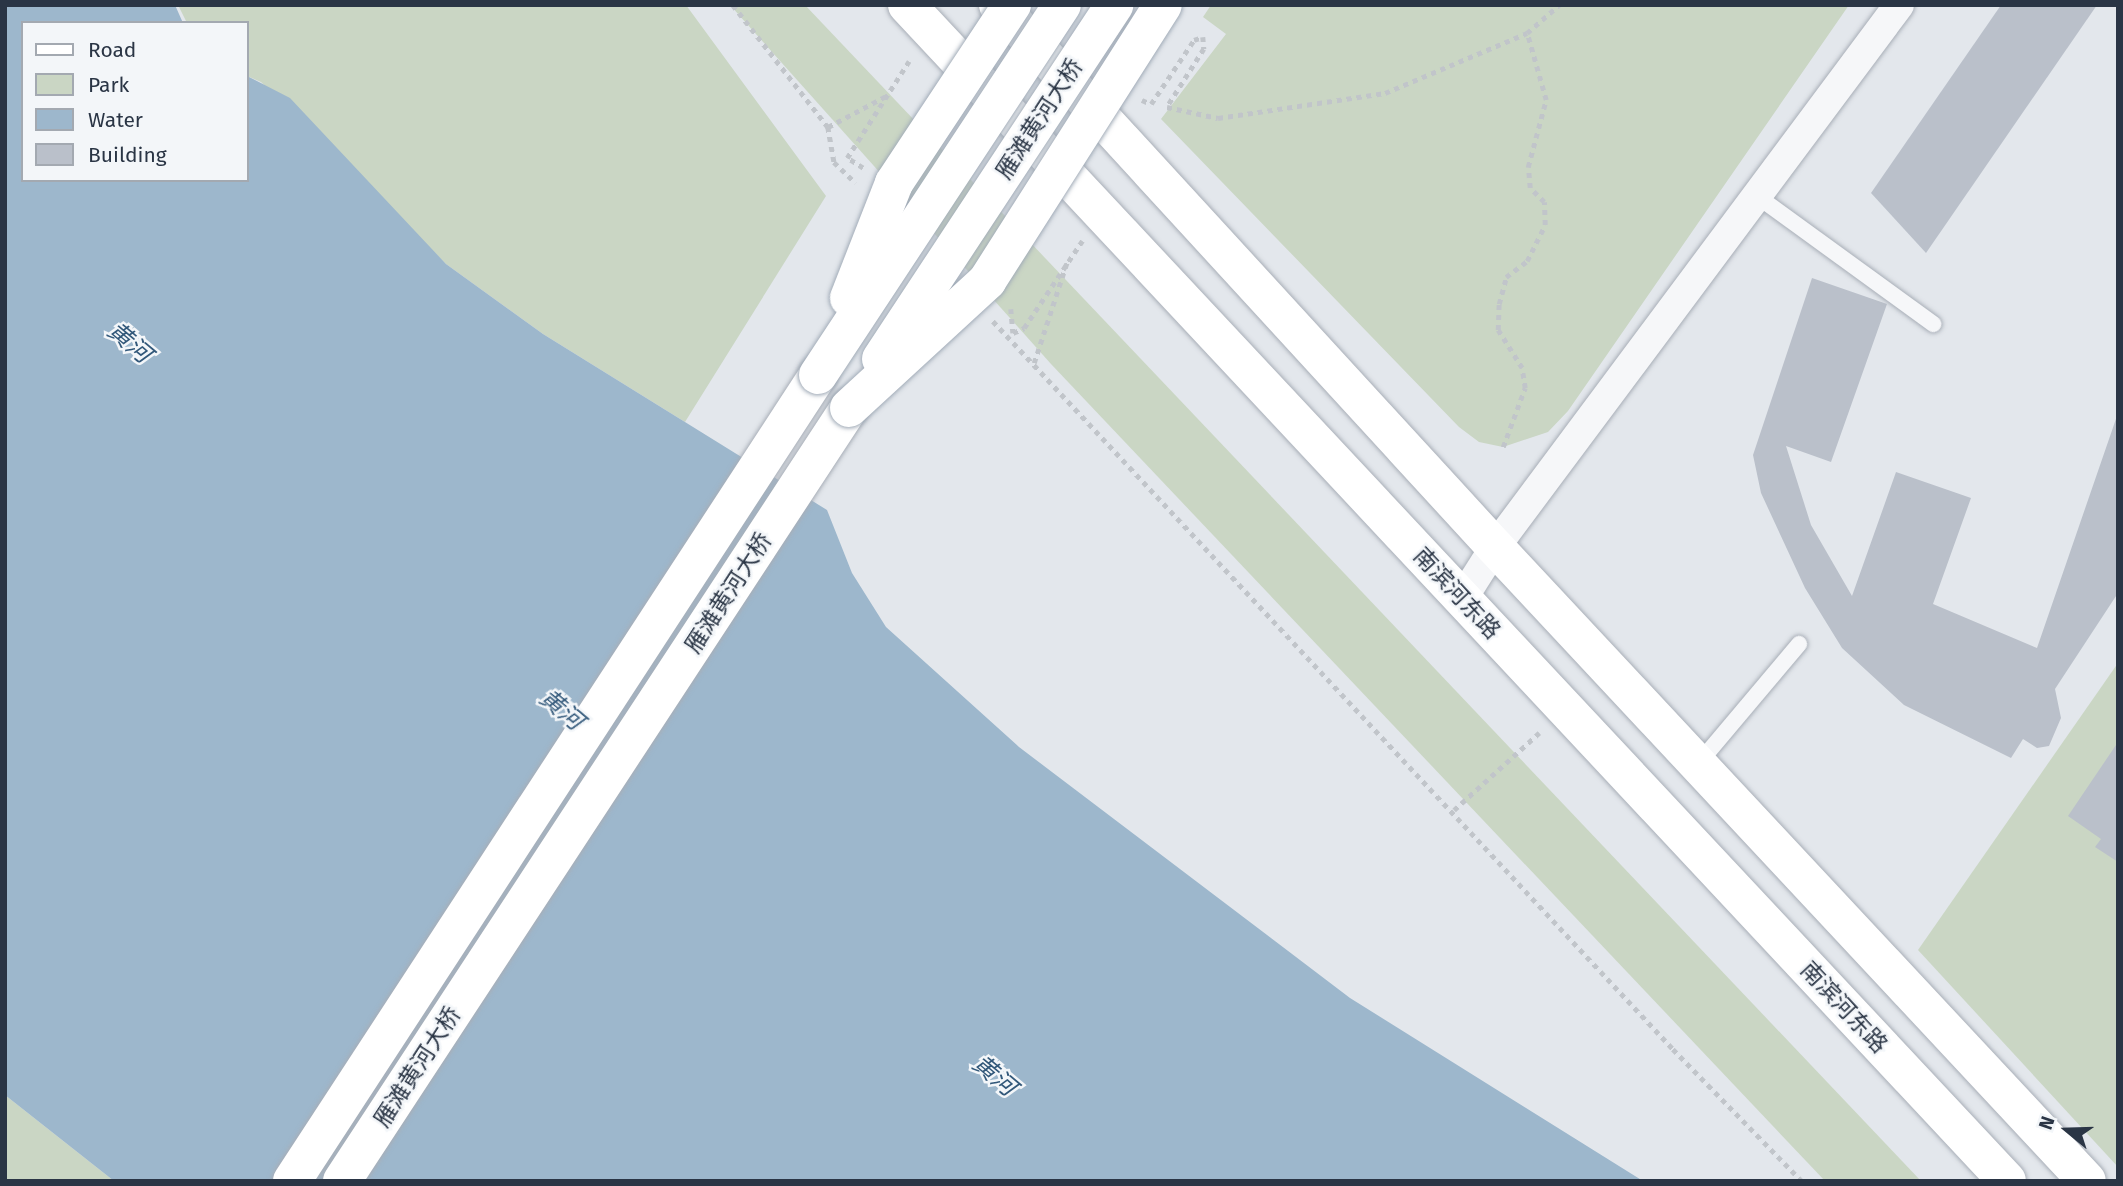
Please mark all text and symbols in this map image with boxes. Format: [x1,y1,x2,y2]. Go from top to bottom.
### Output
legend [21,21,248,182]
text: Road [88,37,136,63]
street label: 雁滩黄河大桥 [990,54,1088,184]
text: Park [88,72,129,98]
text: Water [88,107,143,133]
text: Building [88,142,167,168]
water label: 黄河 [101,317,157,369]
street label: 雁滩黄河大桥 [679,528,777,658]
street label: 南滨河东路 [1408,542,1506,644]
water label: 黄河 [533,684,589,736]
street label: 南滨河东路 [1795,956,1893,1058]
street label: 雁滩黄河大桥 [368,1002,466,1132]
water label: 黄河 [966,1050,1022,1102]
north arrow [2032,1095,2102,1165]
text: N [2034,1113,2060,1133]

